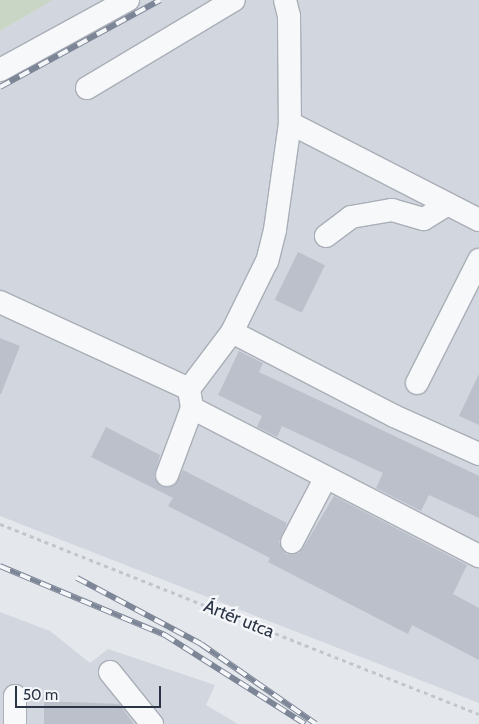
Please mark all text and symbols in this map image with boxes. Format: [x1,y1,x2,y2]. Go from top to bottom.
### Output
street label: Ártér utca [201,595,277,643]
scale bar [18,676,164,708]
text: 50 m [23,686,58,704]

